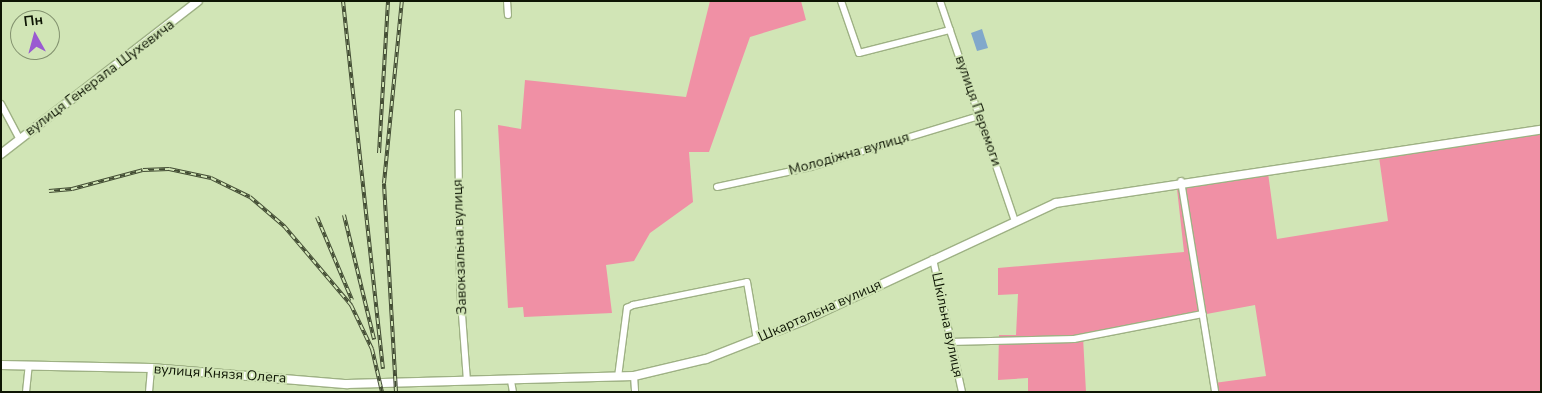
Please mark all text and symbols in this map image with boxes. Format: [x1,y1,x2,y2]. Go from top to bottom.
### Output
north arrow [10,10,60,60]
text: Пн [23,10,44,31]
street label: вулиця Генерала Шухевича [22,16,178,140]
street label: вулиця Перемоги [951,54,1005,168]
street label: Молодіжна вулиця [787,129,911,179]
street label: Завокзальна вулиця [449,179,471,315]
street label: Шкільна вулиця [928,271,966,379]
street label: Шкартальна вулиця [756,276,884,346]
street label: вулиця Князя Олега [153,361,287,387]

